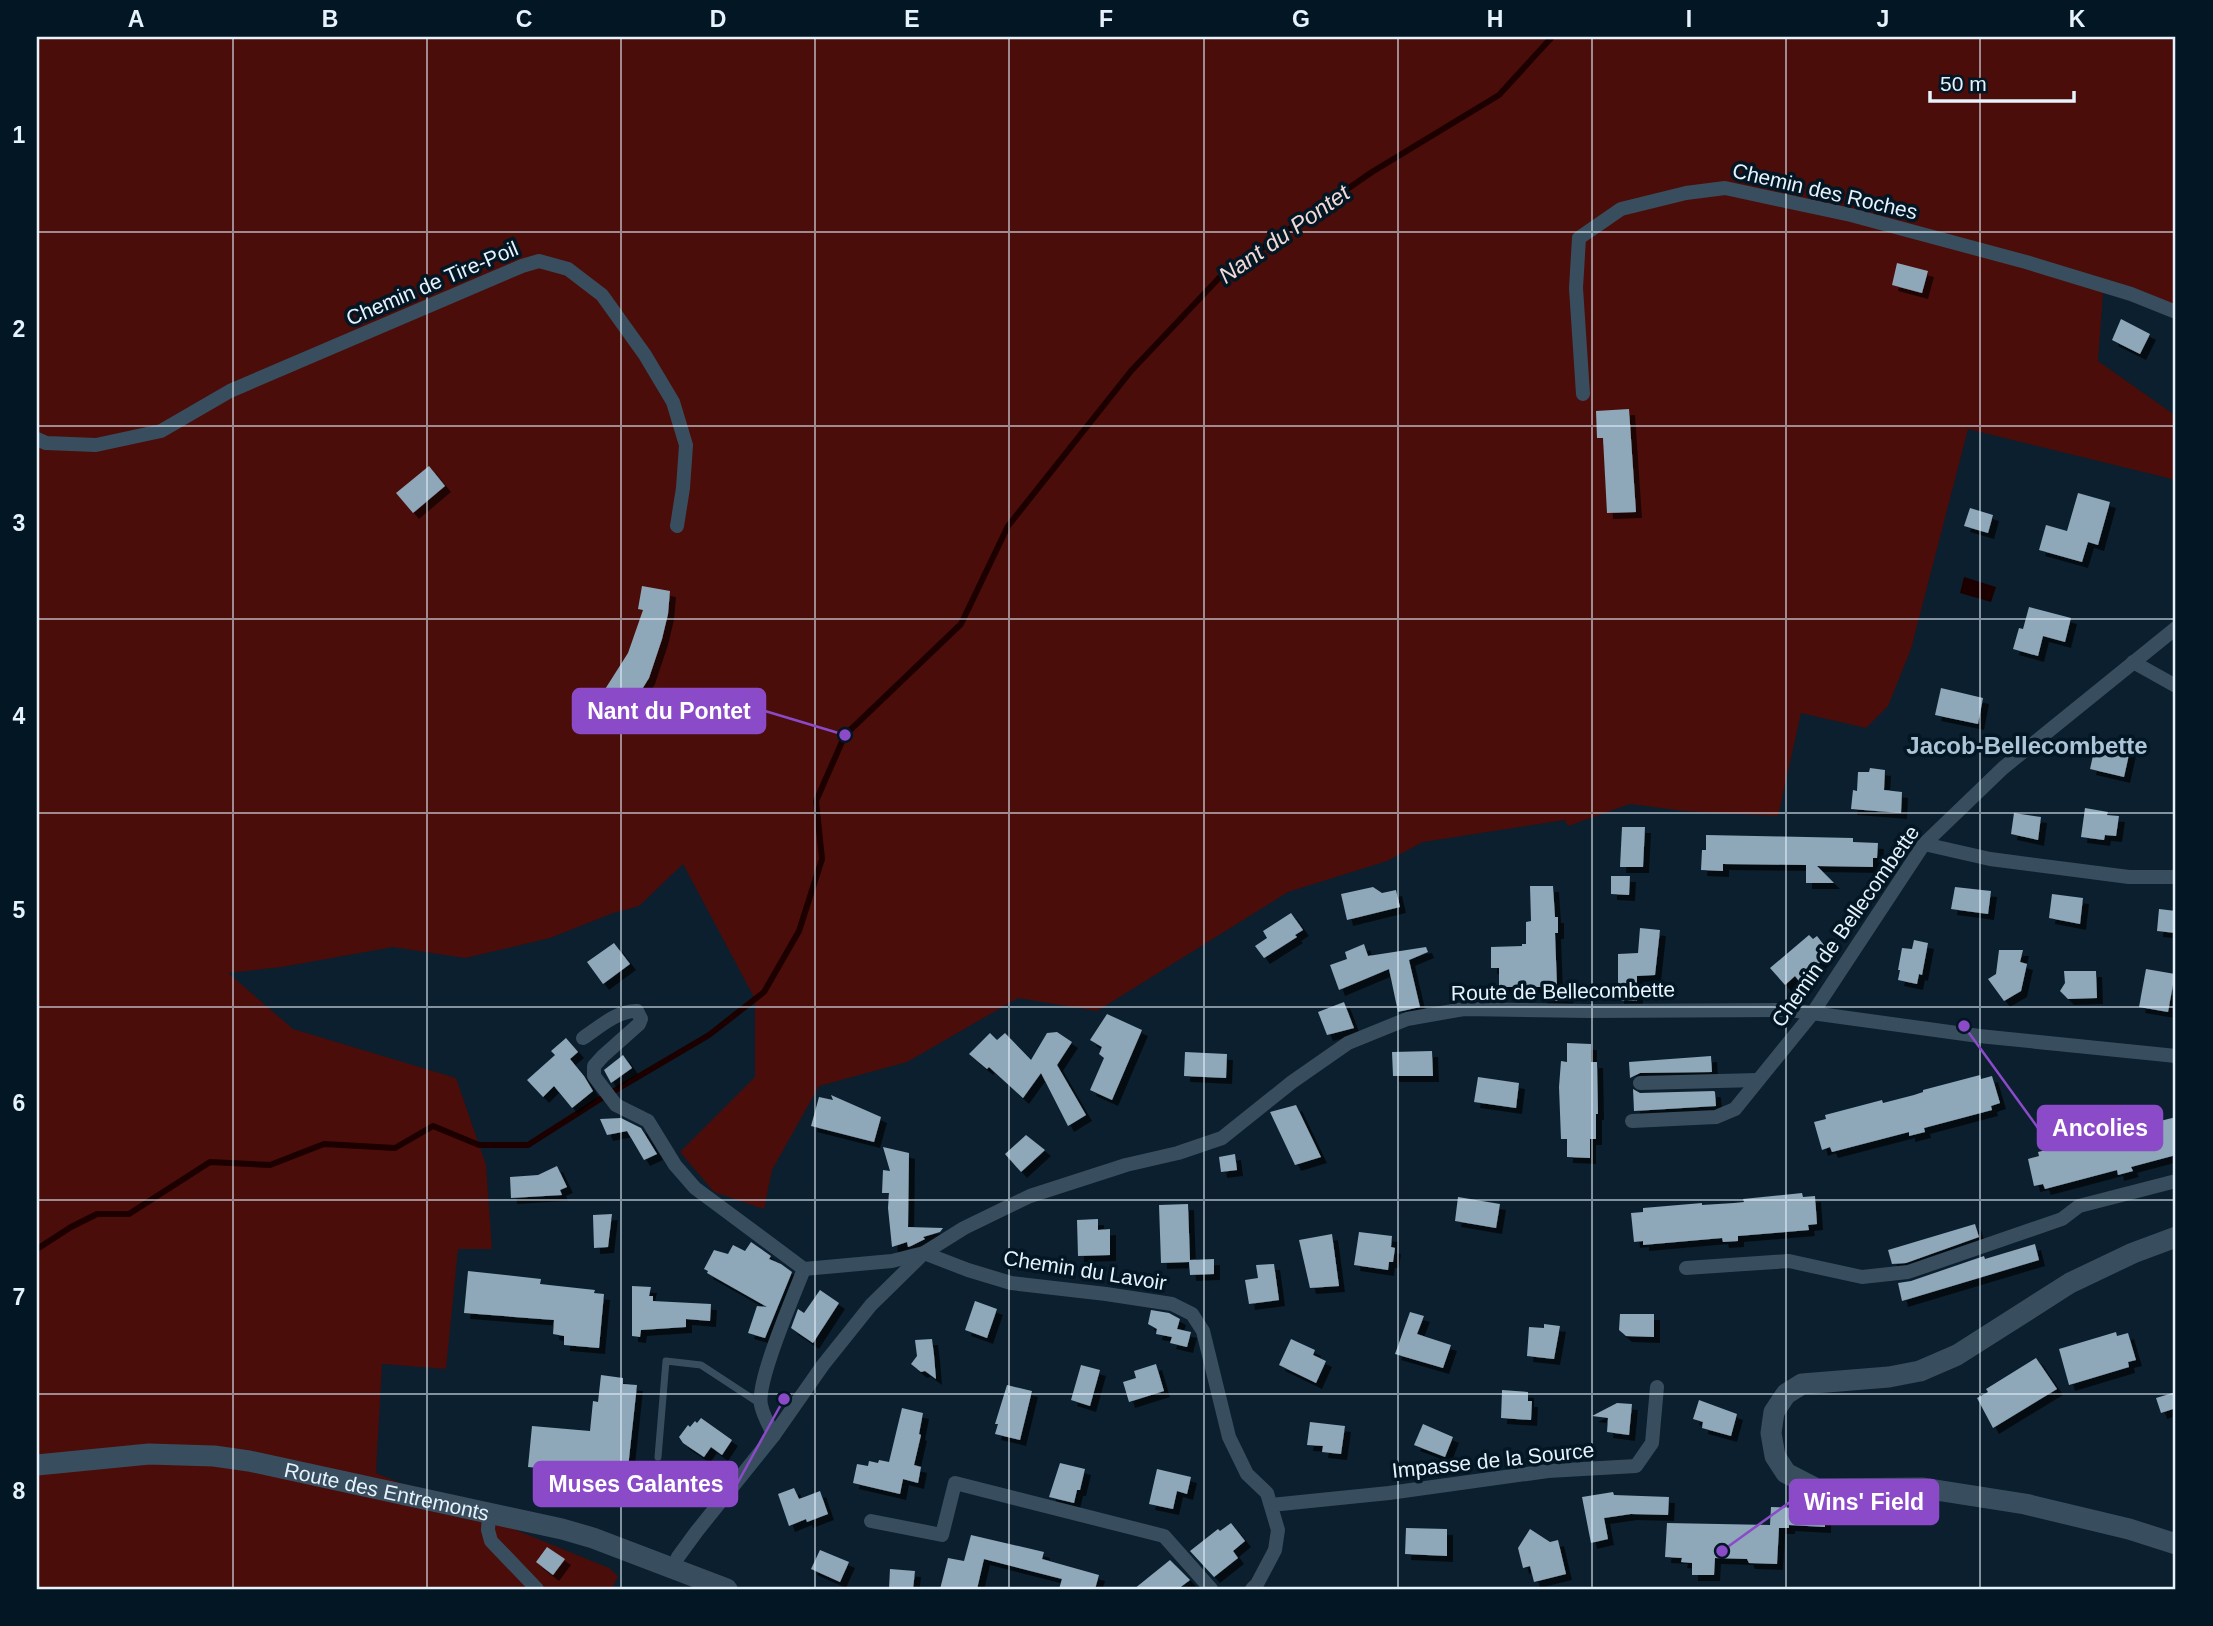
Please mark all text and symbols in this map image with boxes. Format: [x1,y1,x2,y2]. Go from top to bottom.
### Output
text: A [128,6,144,32]
text: B [322,6,338,32]
text: C [516,6,532,32]
text: D [710,6,726,32]
text: E [904,6,920,32]
text: F [1099,6,1113,32]
text: G [1292,6,1310,32]
text: H [1487,6,1503,32]
text: I [1686,6,1692,32]
text: J [1877,6,1889,32]
text: K [2069,6,2086,32]
scale bar [1930,60,2073,104]
text: 50 m [1940,72,1987,95]
text: 1 [13,122,26,148]
street label: Chemin des Roches [1730,159,1920,223]
water label: Nant du Pontet [1214,178,1356,289]
street label: Chemin de Tire-Poil [343,236,521,330]
text: 2 [13,316,25,342]
text: 3 [13,510,25,536]
callout: Nant du Pontet [573,689,765,733]
text: Nant du Pontet [587,698,751,724]
text: 4 [13,703,26,729]
district label: Jacob-Bellecombette [1906,732,2148,759]
street label: Chemin de Bellecombette [1767,821,1923,1031]
text: 5 [13,897,26,923]
street label: Route de Bellecombette [1451,978,1675,1004]
text: 6 [13,1090,25,1116]
callout: Ancolies [2038,1106,2162,1150]
text: Ancolies [2052,1115,2148,1141]
street label: Chemin du Lavoir [1002,1246,1168,1294]
text: 7 [13,1284,25,1310]
street label: Impasse de la Source [1391,1438,1595,1482]
street label: Route des Entremonts [282,1458,491,1524]
callout: Muses Galantes [534,1462,737,1506]
text: Muses Galantes [548,1471,724,1497]
text: 8 [13,1478,26,1504]
callout: Wins' Field [1790,1480,1938,1524]
text: Wins' Field [1804,1489,1924,1515]

